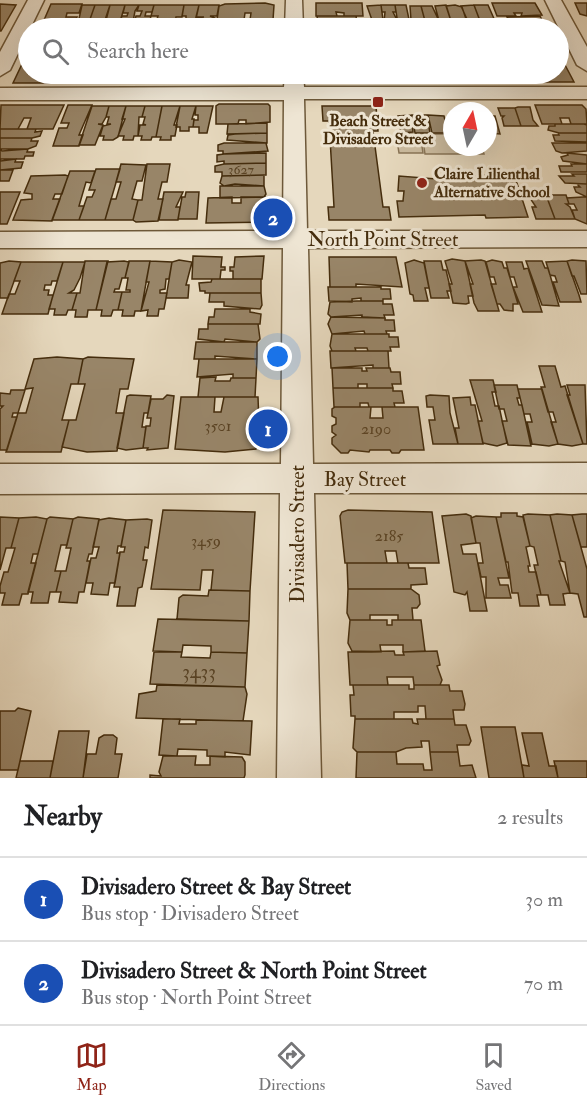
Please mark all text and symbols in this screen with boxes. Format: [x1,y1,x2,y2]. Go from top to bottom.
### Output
search box [18,18,569,84]
icon: search [39,35,72,68]
text: Search here [87,37,189,65]
marker: Beach Street & Divisadero Street [371,95,385,109]
north arrow [443,102,497,156]
place label: Beach Street & Divisadero Street [323,111,434,149]
house number: 3627 [228,161,255,178]
place label: Claire Lilienthal Alternative School [433,164,551,202]
marker: Claire Lilienthal Alternative School [415,176,429,190]
pin: 2 [254,196,292,240]
street label: North Point Street [308,227,459,252]
your location [263,342,292,371]
pin: 1 [248,406,288,452]
house number: 3501 [205,416,231,436]
house number: 2190 [361,419,391,439]
street label: Divisadero Street [285,464,310,603]
street label: Bay Street [324,467,407,492]
house number: 2185 [375,526,403,546]
house number: 3459 [191,531,221,551]
house number: 3433 [182,659,216,684]
text: Nearby [24,801,102,833]
text: 2 results [497,805,563,830]
text: Divisadero Street & Bay Street [81,873,351,901]
text: 1 [40,887,47,912]
text: 30 m [525,887,563,912]
text: Bus stop · Divisadero Street [81,901,299,926]
text: Divisadero Street & North Point Street [81,957,427,985]
text: 2 [38,971,49,996]
text: 70 m [524,971,563,996]
text: Bus stop · North Point Street [81,985,312,1010]
tab: Map [75,1039,108,1095]
tab: Directions [258,1039,325,1095]
tab: Saved [475,1039,512,1095]

